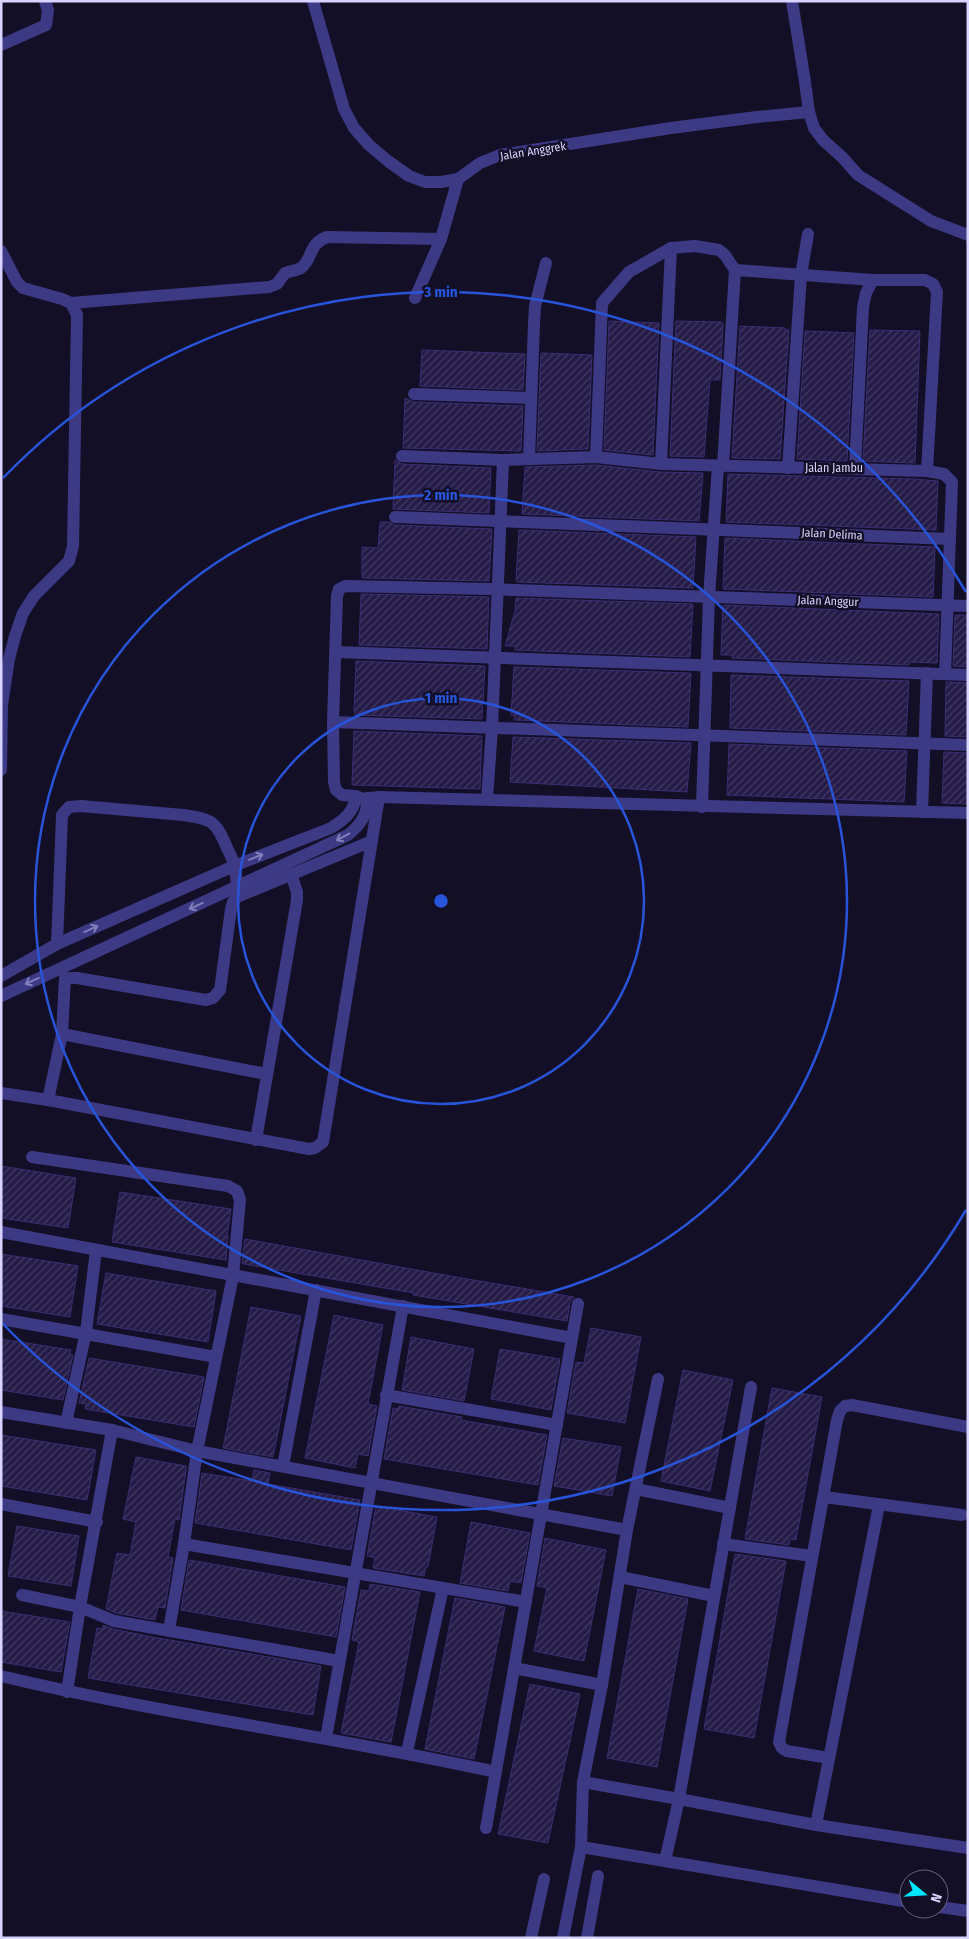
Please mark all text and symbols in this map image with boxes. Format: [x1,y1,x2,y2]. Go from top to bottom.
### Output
street label: Jalan Anggrek [499,139,567,163]
text: 3 min [423,283,458,301]
street label: Jalan Jambu [805,461,863,475]
text: 2 min [423,486,458,504]
street label: Jalan Delima [801,525,863,543]
street label: Jalan Anggur [797,593,860,609]
text: 1 min [425,689,457,707]
one-way arrow [336,833,351,842]
one-way arrow [248,852,263,861]
centre of rings [432,892,450,910]
one-way arrow [189,902,204,911]
one-way arrow [83,923,98,933]
one-way arrow [25,977,40,986]
north arrow [899,1869,949,1919]
text: N [927,1891,945,1904]

